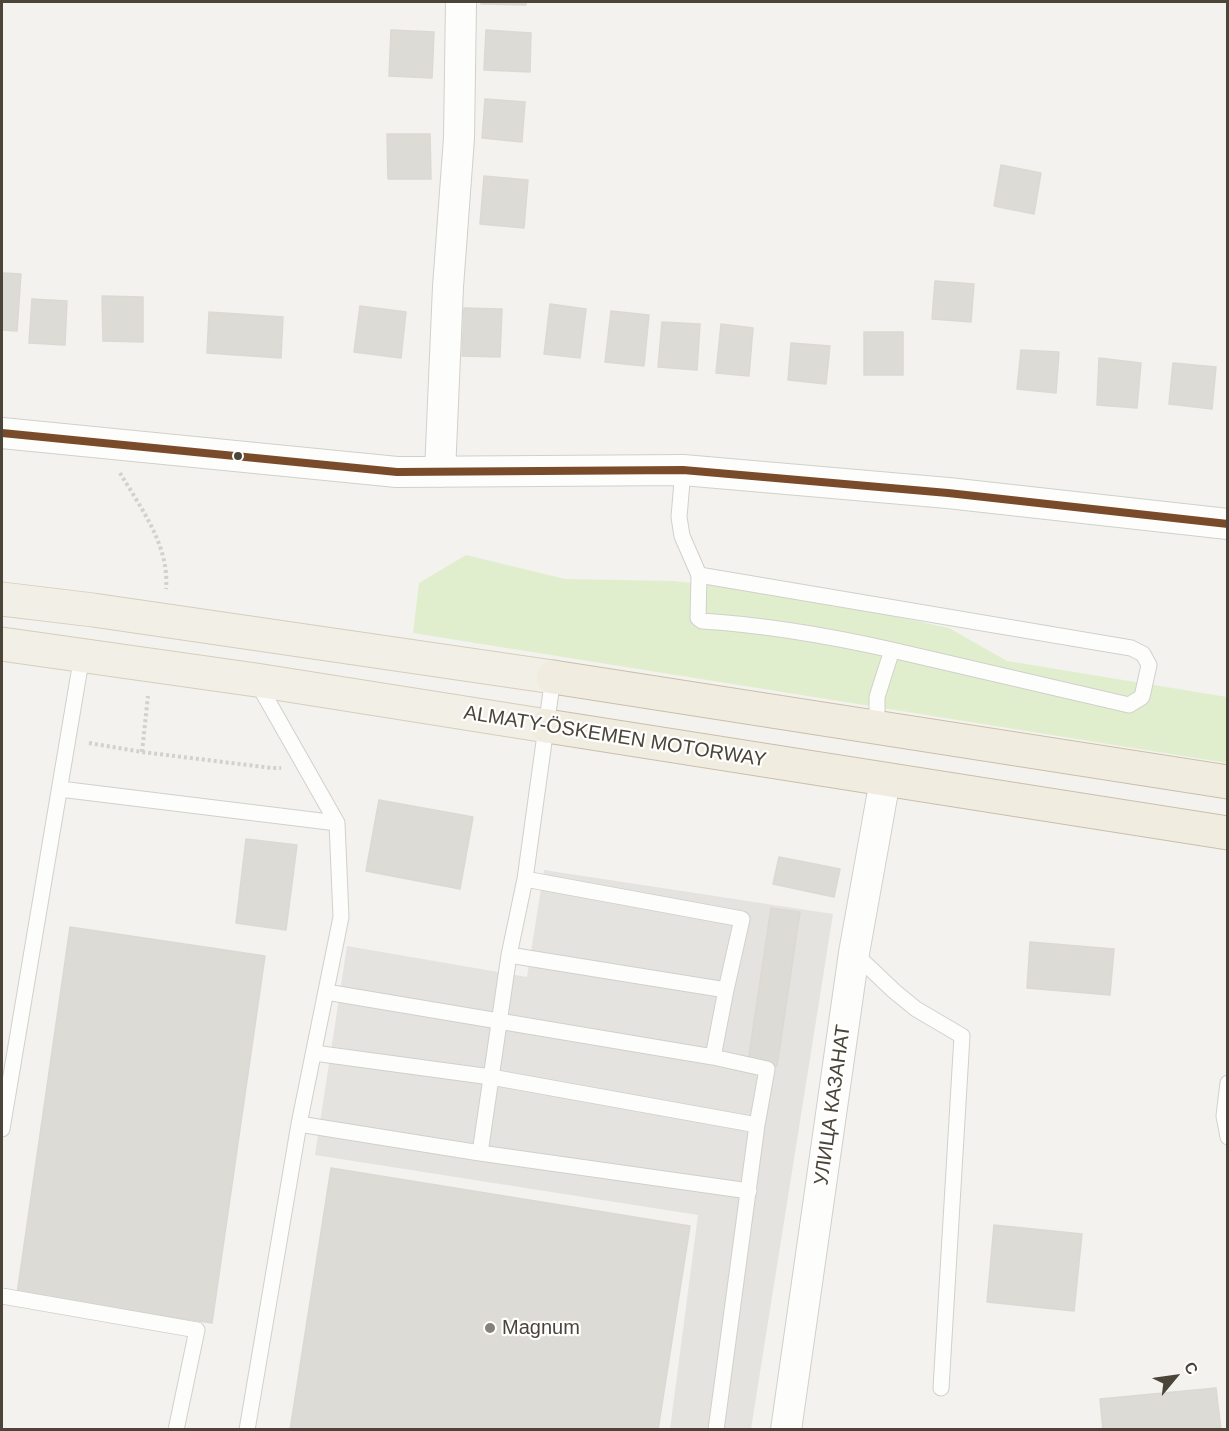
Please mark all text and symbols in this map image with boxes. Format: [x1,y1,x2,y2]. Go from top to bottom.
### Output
unlabelled marker [232,450,244,462]
street label: ALMATY-ÖSKEMEN MOTORWAY [462,701,768,773]
street label: УЛИЦА КАЗАНАТ [810,1023,856,1187]
place label: Magnum [502,1316,580,1340]
marker: Magnum [483,1321,497,1335]
north arrow [1145,1347,1205,1407]
text: С [1181,1359,1201,1377]

